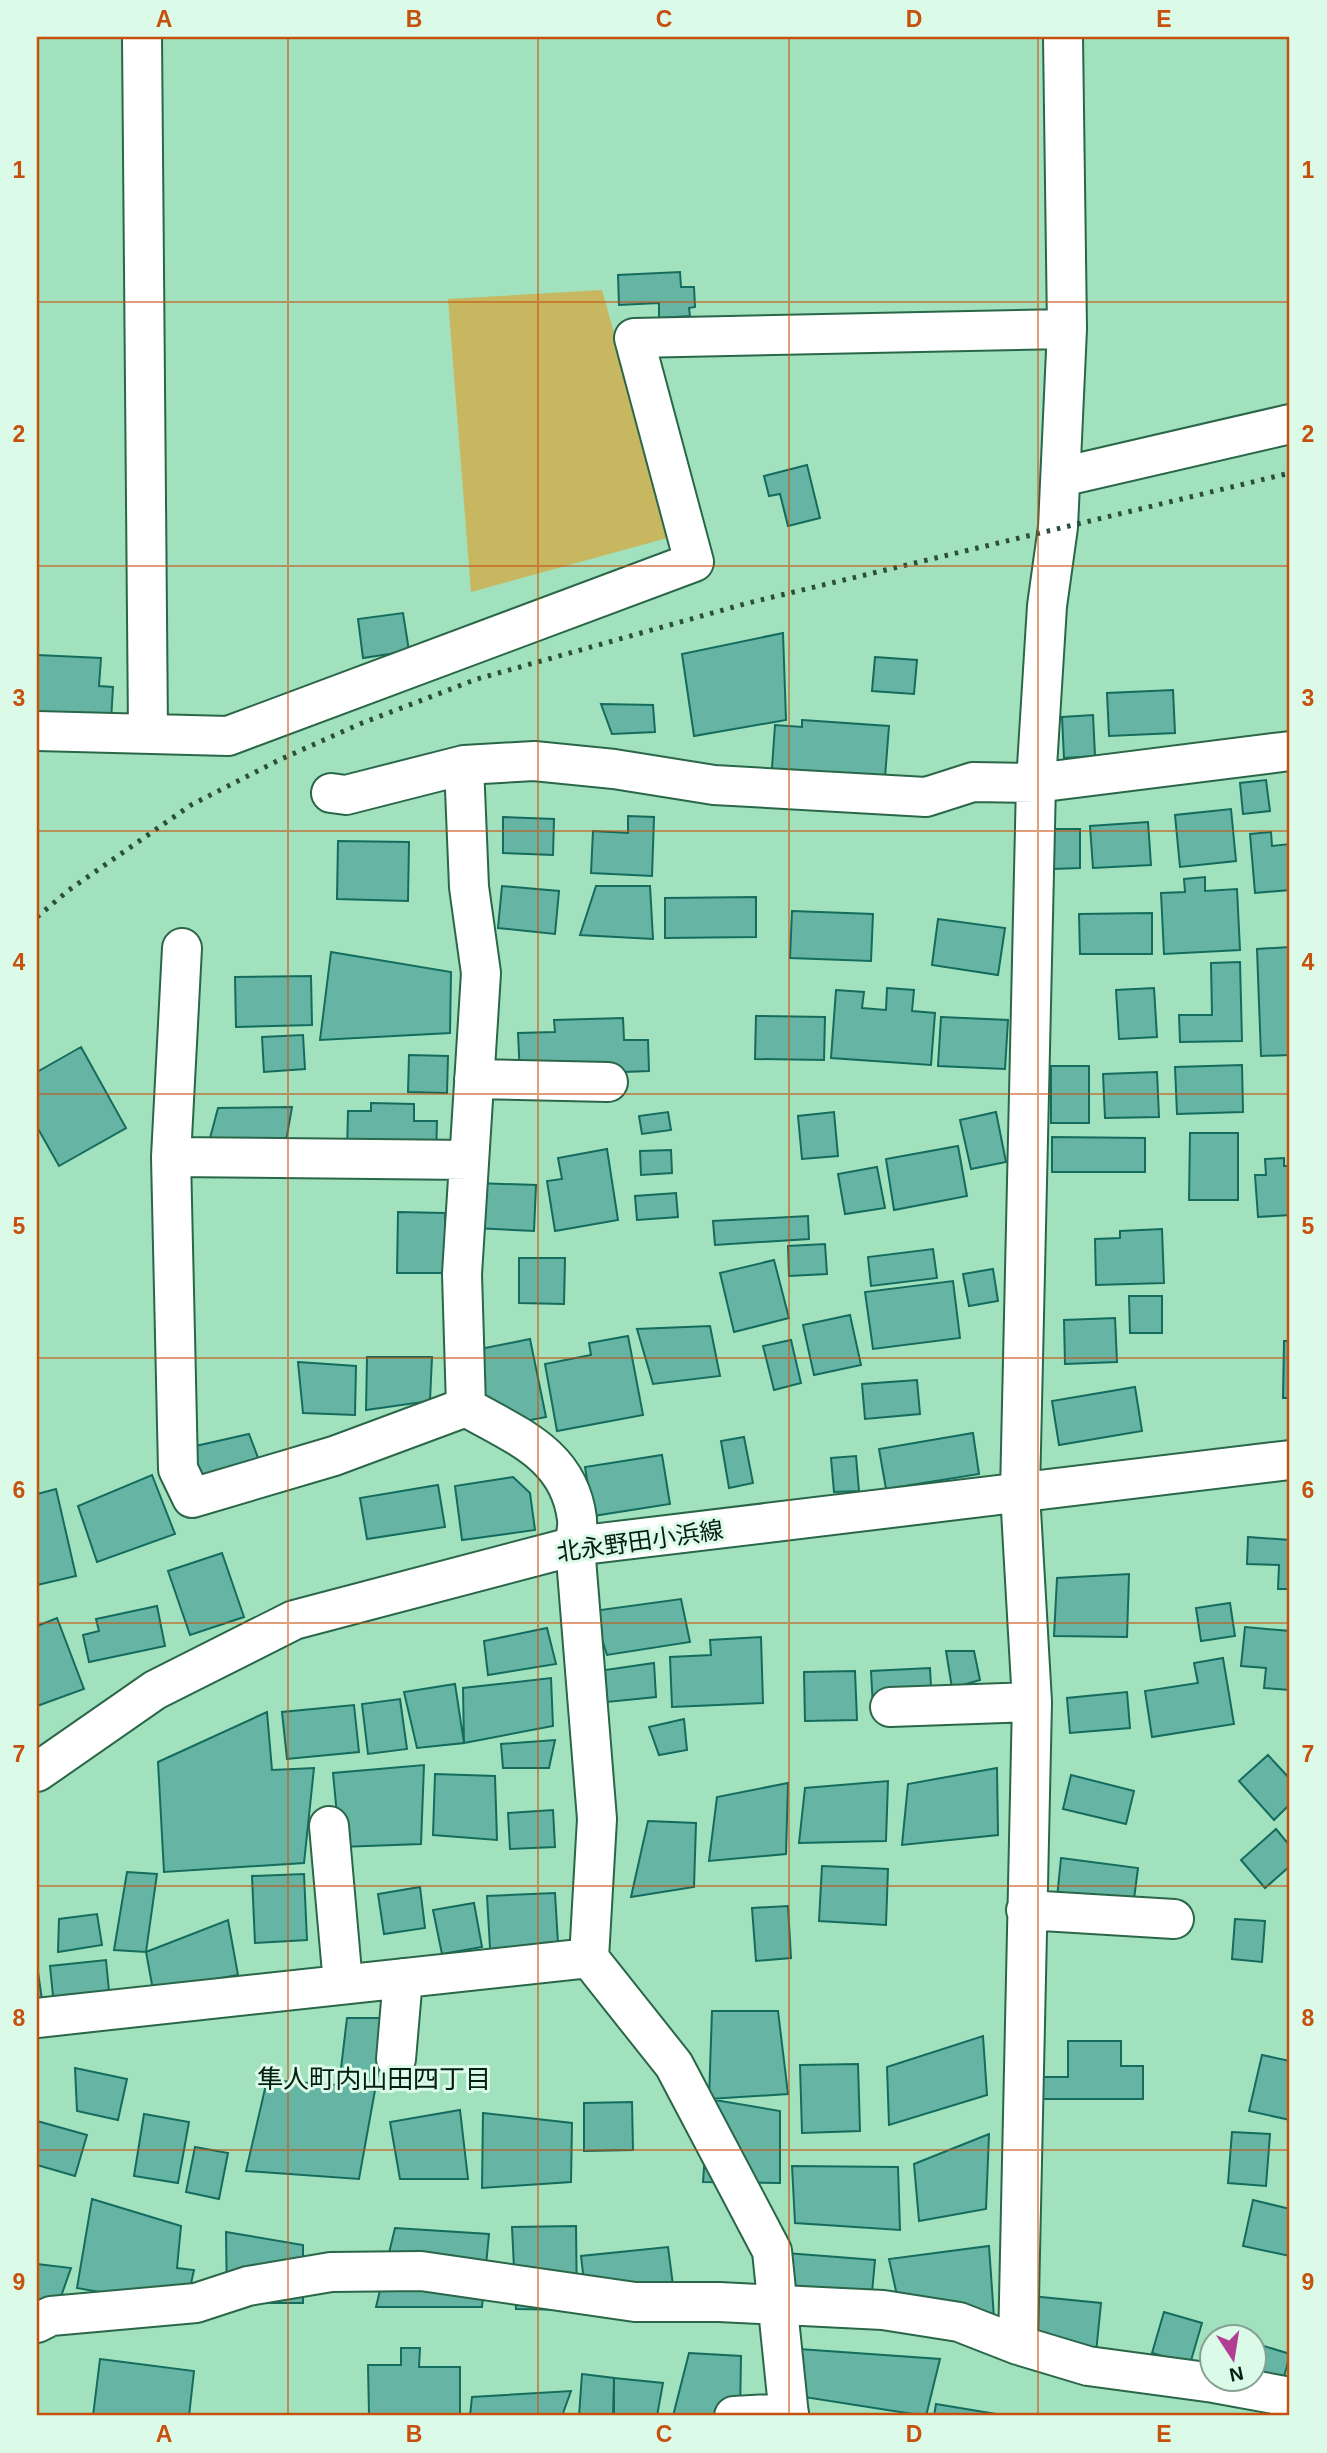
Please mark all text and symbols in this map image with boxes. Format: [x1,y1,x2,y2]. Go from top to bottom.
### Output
text: A [156,6,172,32]
text: B [406,6,422,32]
text: C [656,6,672,32]
text: D [906,6,922,32]
text: E [1156,6,1172,32]
text: 1 [13,157,26,183]
text: 1 [1302,157,1315,183]
text: 2 [13,421,25,447]
text: 2 [1302,421,1314,447]
text: 3 [13,685,25,711]
text: 3 [1302,685,1314,711]
text: 4 [13,949,26,975]
text: 4 [1302,949,1315,975]
text: 5 [13,1213,26,1239]
text: 5 [1302,1213,1315,1239]
text: 6 [13,1477,25,1503]
text: 6 [1302,1477,1314,1503]
street label: 北永野田小浜線 [555,1516,725,1566]
text: 7 [13,1741,25,1767]
text: 7 [1302,1741,1314,1767]
text: 8 [13,2005,26,2031]
text: 8 [1302,2005,1315,2031]
district label: 隼人町内山田四丁目 [257,2064,491,2094]
text: 9 [13,2269,25,2295]
text: 9 [1302,2269,1314,2295]
north arrow [1198,2324,1268,2394]
text: N [1228,2362,1245,2386]
text: A [156,2421,172,2447]
text: B [406,2421,422,2447]
text: C [656,2421,672,2447]
text: D [906,2421,922,2447]
text: E [1156,2421,1172,2447]

